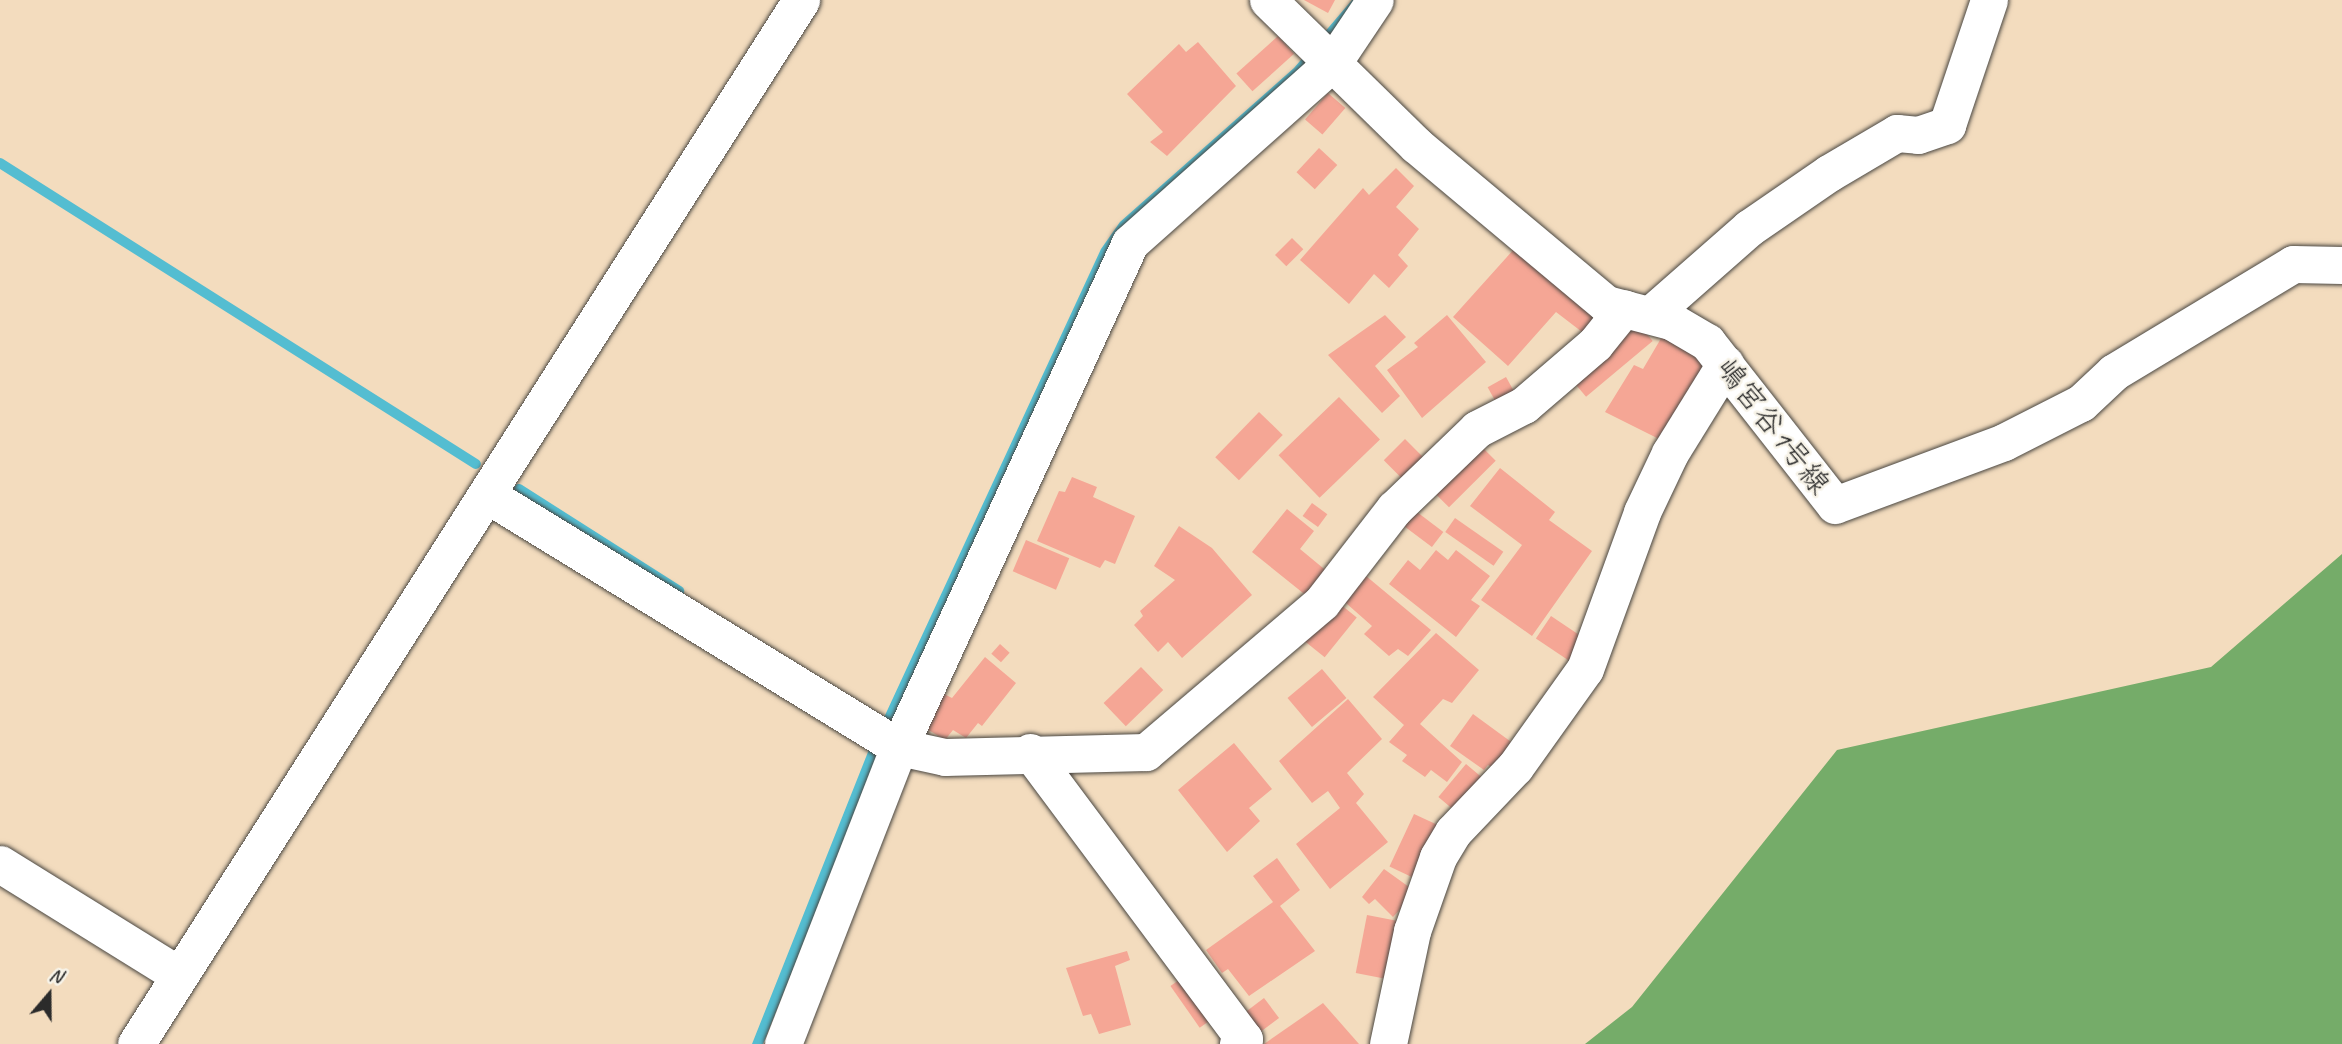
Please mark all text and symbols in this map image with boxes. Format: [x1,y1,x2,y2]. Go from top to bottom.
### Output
street label: 嶋宮谷1号線 [1708,350,1838,502]
north arrow [14,960,84,1030]
text: N [47,962,66,989]

